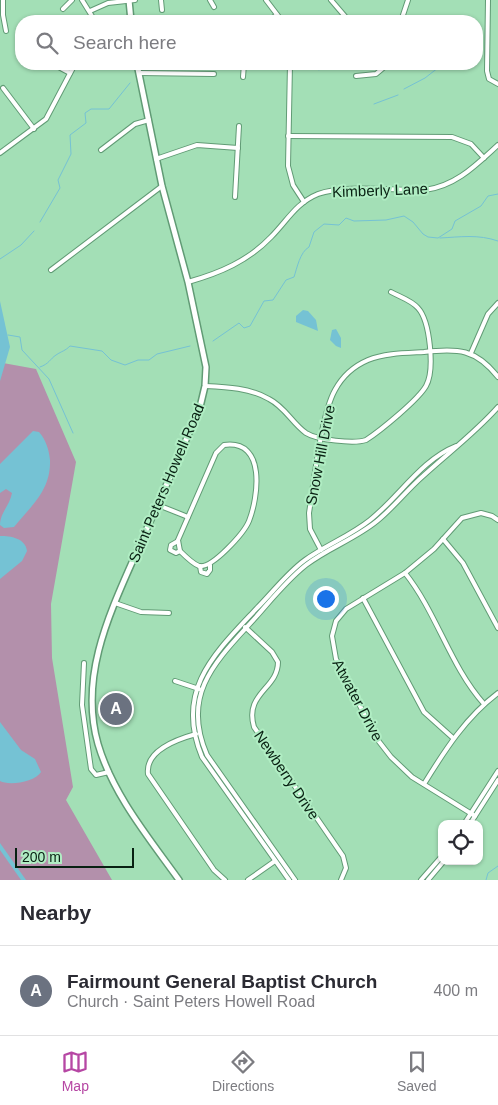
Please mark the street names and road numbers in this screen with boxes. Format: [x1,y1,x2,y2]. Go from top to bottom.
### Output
street label: Kimberly Lane [332,180,428,200]
street label: Saint Peters Howell Road [125,401,207,565]
street label: Snow Hill Drive [302,403,338,507]
street label: Atwater Drive [329,656,387,744]
street label: Newberry Drive [251,727,323,823]

